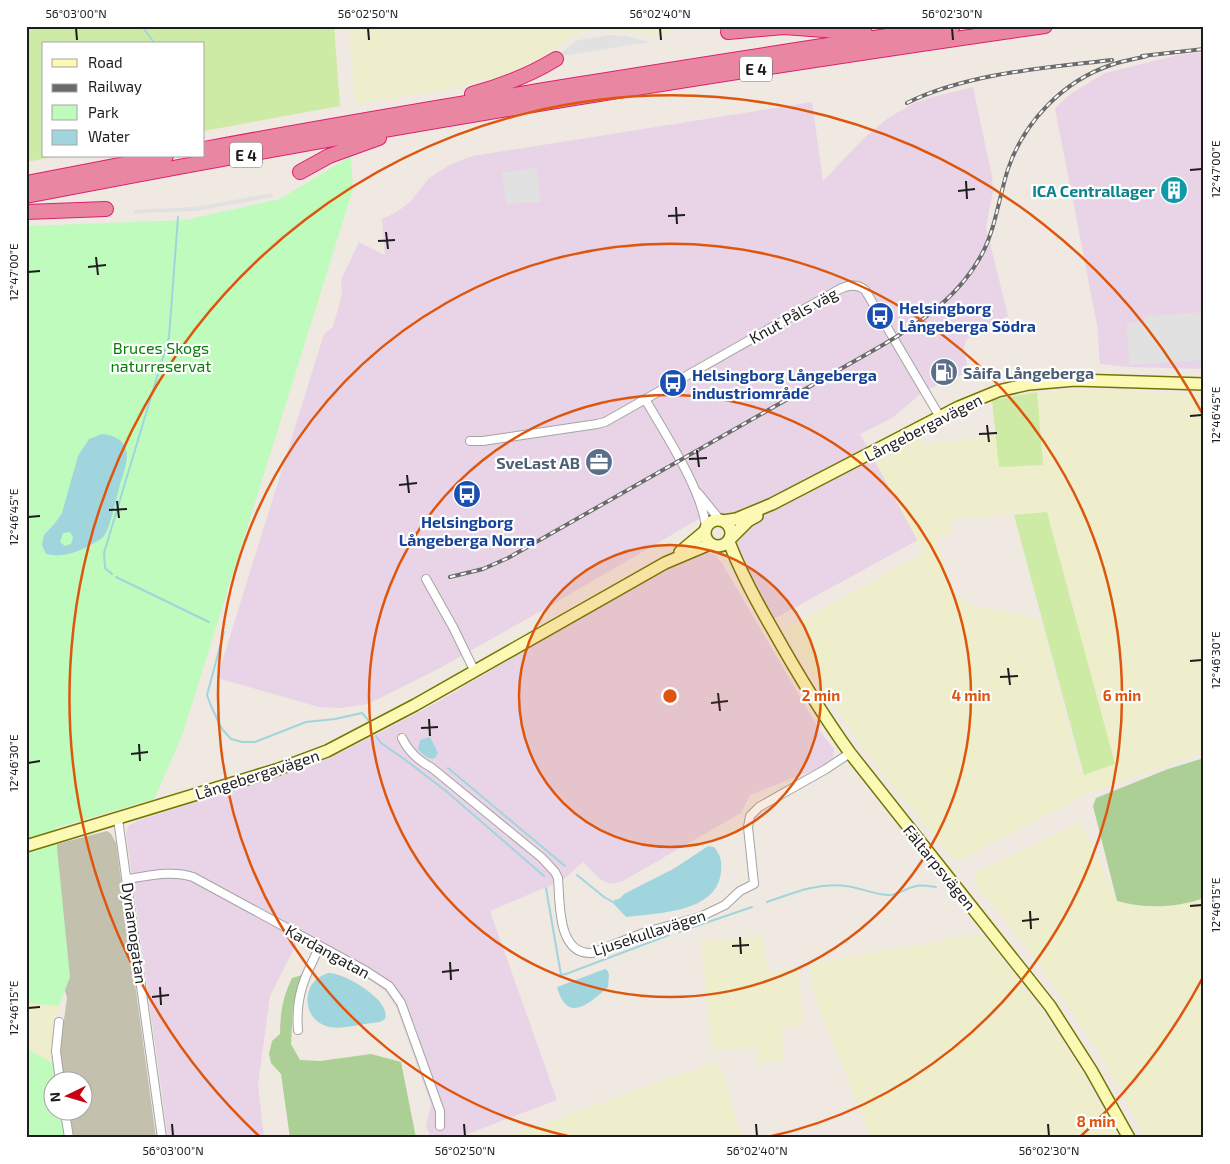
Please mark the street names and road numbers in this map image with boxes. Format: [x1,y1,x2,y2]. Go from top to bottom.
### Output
road number: E 4 [740,56,772,82]
road number: E 4 [230,142,262,168]
street label: Knut Påls väg [746,283,840,347]
street label: Långebergavägen [861,389,985,465]
street label: Långebergavägen [193,745,321,803]
street label: Fältarpsvägen [900,821,980,913]
street label: Dynamogatan [118,881,152,985]
street label: Ljusekullavägen [590,905,708,960]
street label: Kardangatan [282,920,374,982]

